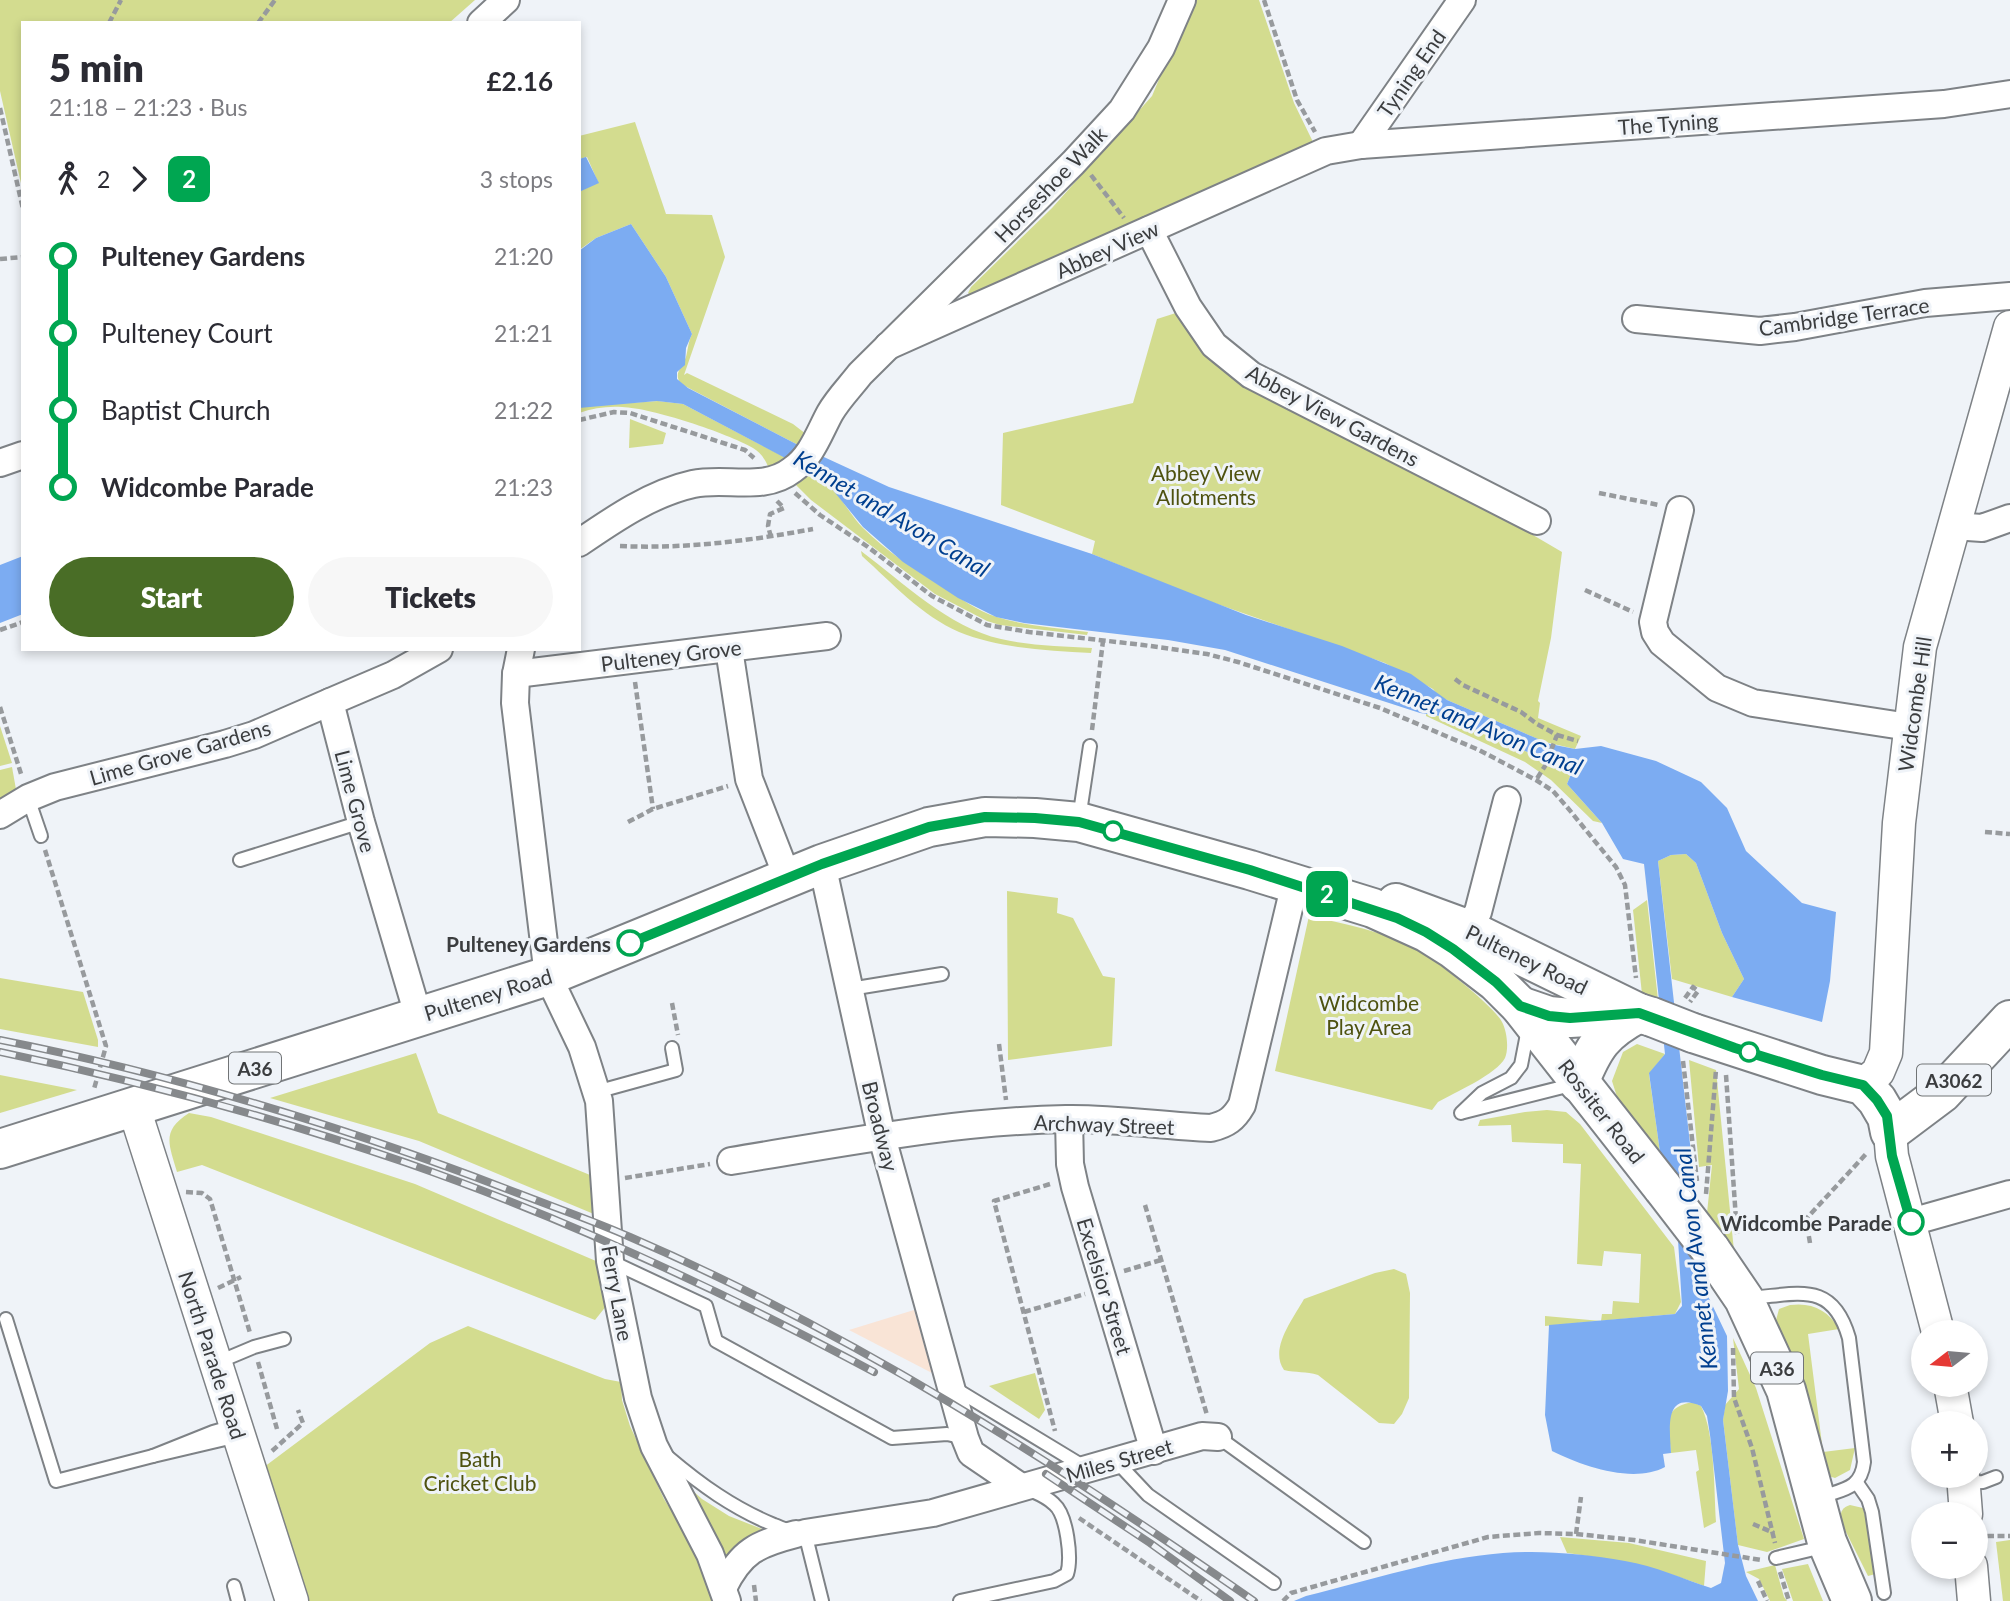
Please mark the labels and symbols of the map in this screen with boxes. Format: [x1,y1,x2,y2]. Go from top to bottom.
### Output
street label: Tyning End [1372,24,1450,122]
street label: The Tyning [1617,107,1719,139]
street label: Horseshoe Walk [989,121,1112,247]
street label: Abbey View [1052,215,1163,283]
street label: Cambridge Terrace [1757,292,1931,340]
street label: Abbey View Gardens [1242,359,1424,471]
water label: Kennet and Avon Canal [789,444,995,582]
park label: Abbey View Allotments [1151,460,1262,509]
street label: Pulteney Grove [599,634,743,676]
street label: Widcombe Hill [1892,635,1936,773]
water label: Kennet and Avon Canal [1371,668,1587,780]
street label: Lime Grove Gardens [87,714,273,790]
street label: Lime Grove [330,747,382,855]
unlabelled marker [1103,821,1123,841]
line badge: 2 [1304,871,1350,917]
street label: Pulteney Road [1462,919,1592,999]
marker: Pulteney Gardens [617,930,643,956]
place label: Pulteney Gardens [446,931,611,956]
street label: Pulteney Road [421,963,555,1025]
park label: Widcombe Play Area [1319,990,1419,1039]
unlabelled marker [1739,1042,1759,1062]
road number: A36 [229,1052,281,1084]
street label: Rossiter Road [1554,1054,1650,1168]
road number: A3062 [1917,1064,1991,1096]
street label: Broadway [858,1078,904,1174]
street label: Archway Street [1033,1109,1175,1139]
water label: Kennet and Avon Canal [1668,1147,1722,1371]
marker: Widcombe Parade [1898,1209,1924,1235]
place label: Widcombe Parade [1720,1210,1892,1235]
street label: Excelsior Street [1072,1214,1138,1358]
street label: Ferry Lane [597,1243,639,1343]
street label: North Parade Road [174,1268,252,1442]
north arrow [1911,1320,1988,1396]
road number: A36 [1751,1352,1803,1384]
street label: Miles Street [1063,1433,1176,1487]
park label: Bath Cricket Club [423,1446,537,1495]

